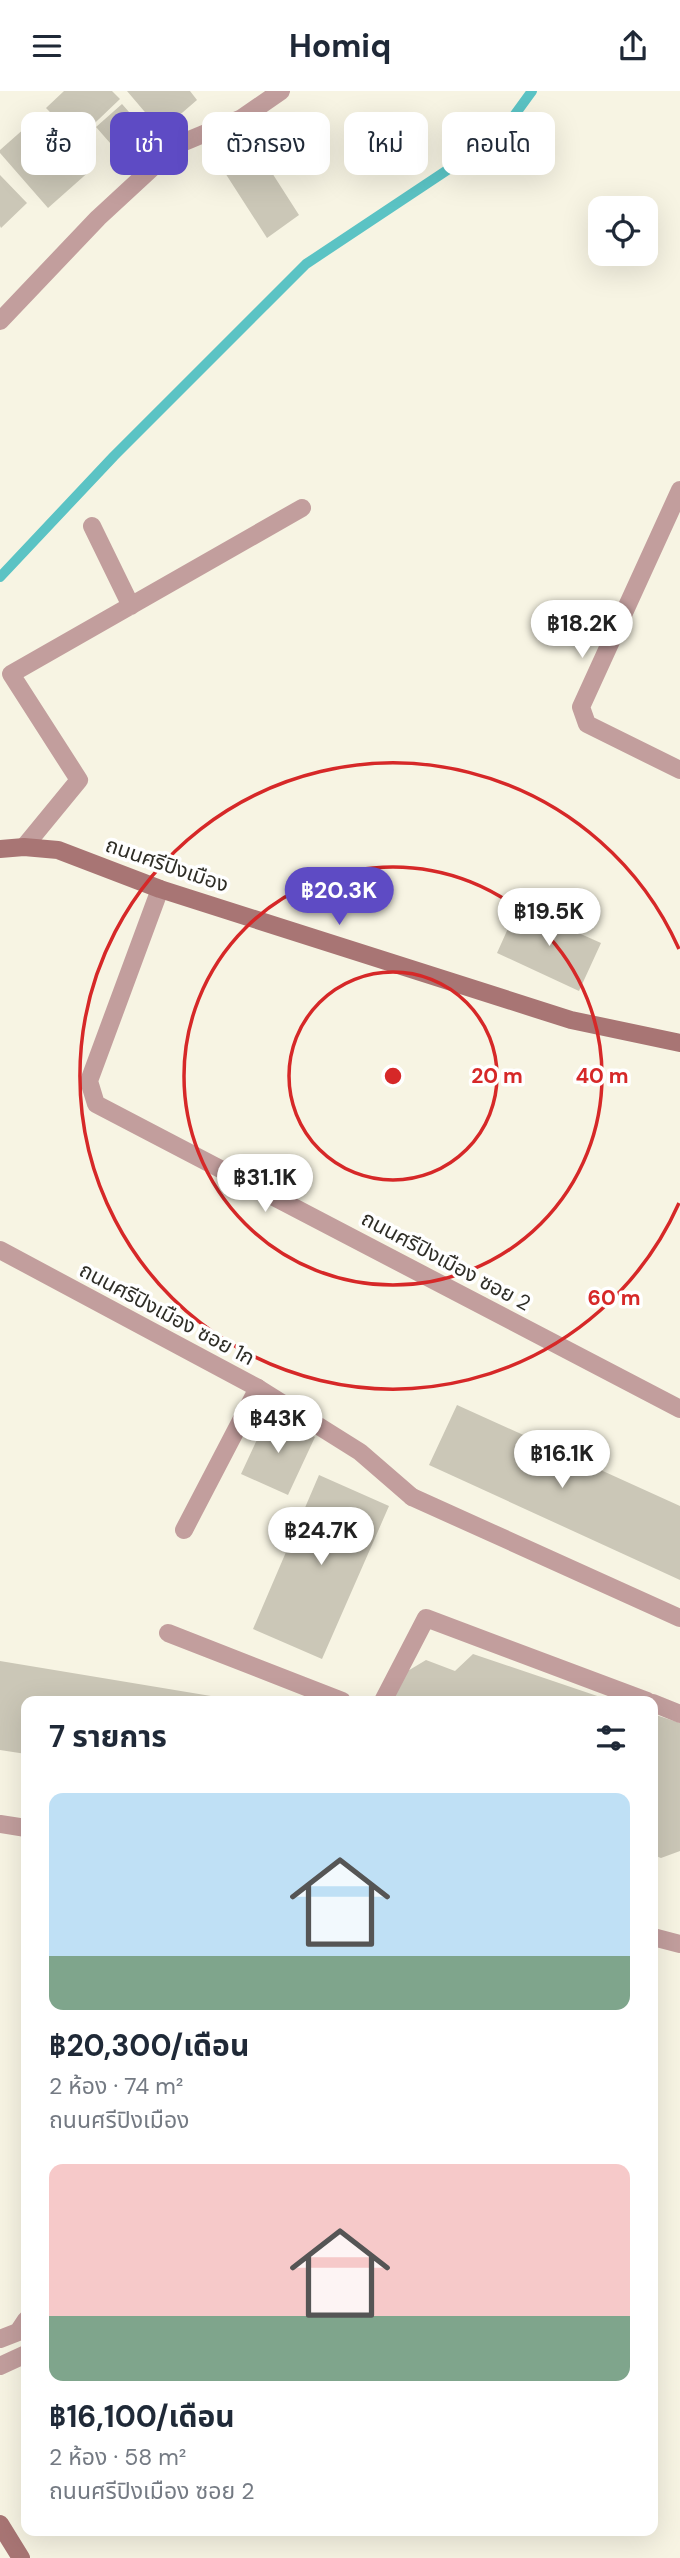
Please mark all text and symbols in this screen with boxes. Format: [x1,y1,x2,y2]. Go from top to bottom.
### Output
text: Homiq [289,25,391,67]
icon: menu [28,27,66,65]
icon: share [614,27,652,65]
chip: ซื้อ [21,112,96,175]
chip: เช่า [110,112,188,175]
chip: ตัวกรอง [202,112,330,175]
chip: ใหม่ [344,112,428,175]
chip: คอนโด [442,112,555,175]
map controls [588,196,658,266]
button: locate [588,196,658,266]
pin: ฿18.2K [525,601,639,660]
text: ฿18.2K [547,608,617,638]
street label: ถนนศรีปิงเมือง [102,831,232,899]
pin: ฿20.3K [282,867,396,927]
text: ฿20.3K [301,875,377,905]
pin: ฿19.5K [492,889,606,948]
text: ฿19.5K [514,896,584,926]
text: 20 m [471,1062,523,1090]
text: 40 m [575,1062,629,1090]
centre of rings [381,1064,405,1088]
pin: ฿31.1K [208,1155,322,1214]
text: ฿31.1K [233,1162,297,1192]
street label: ถนนศรีปิงเมือง ซอย 2 [357,1205,535,1317]
street label: ถนนศรีปิงเมือง ซอย 1ก [74,1256,260,1372]
text: 60 m [588,1284,640,1312]
pin: ฿43K [237,1395,319,1455]
text: ฿43K [249,1403,307,1433]
pin: ฿16.1K [505,1431,619,1490]
text: ฿16.1K [530,1438,594,1468]
pin: ฿24.7K [264,1507,378,1567]
text: ฿24.7K [284,1515,358,1545]
text: 7 รายการ [49,1717,167,1756]
icon: filters [592,1719,630,1757]
icon: home [277,1839,403,1965]
text: ฿20,300/เดือน [49,2026,249,2065]
text: 2 ห้อง · 74 m² [49,2071,183,2101]
text: ถนนศรีปิงเมือง [49,2105,189,2135]
icon: home [277,2210,403,2336]
text: ฿16,100/เดือน [49,2397,235,2436]
text: 2 ห้อง · 58 m² [49,2442,186,2472]
text: ถนนศรีปิงเมือง ซอย 2 [49,2476,255,2506]

